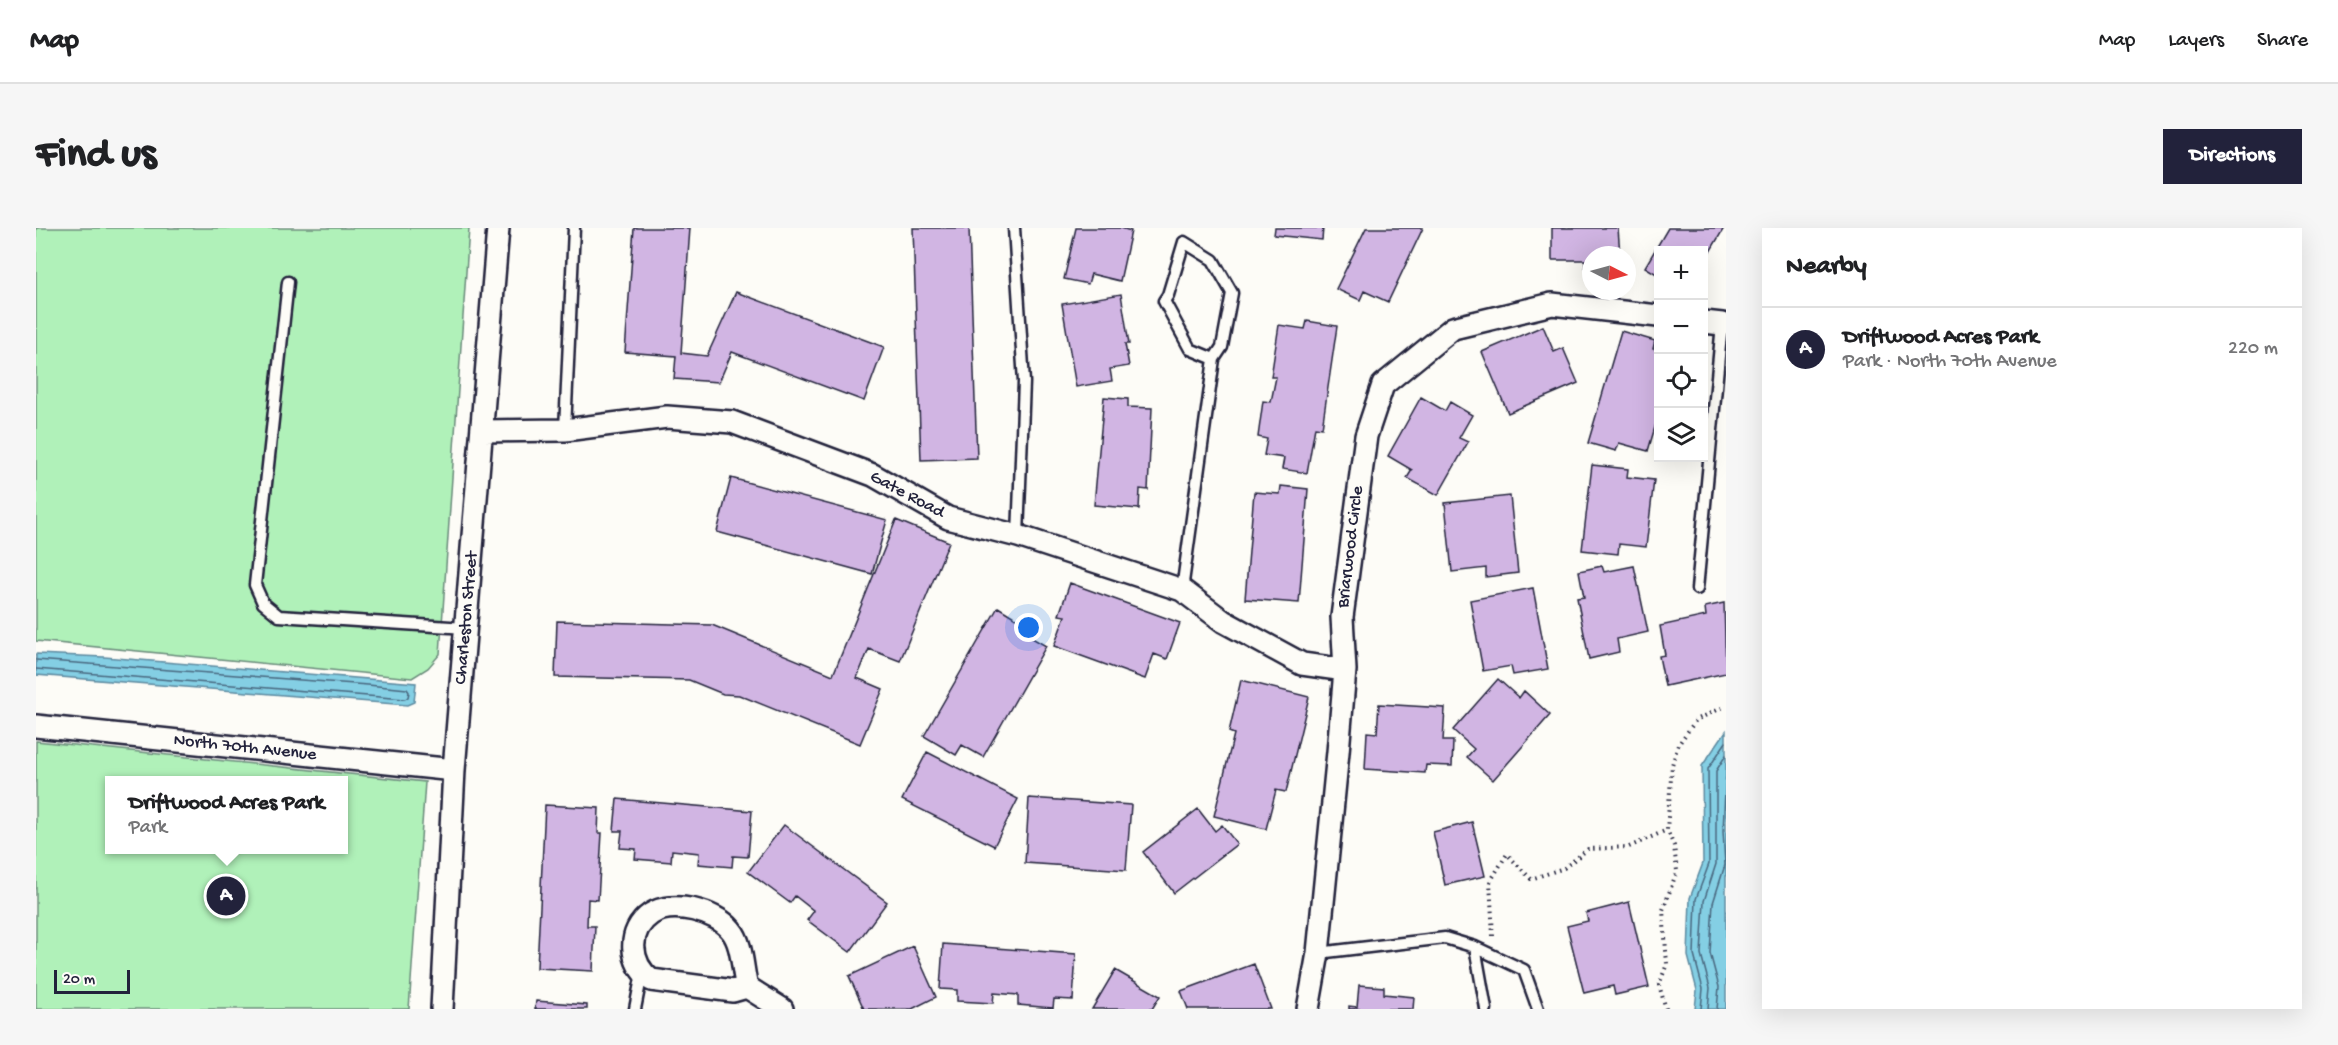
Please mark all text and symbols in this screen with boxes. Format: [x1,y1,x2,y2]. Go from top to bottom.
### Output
text: Map [30,25,79,58]
text: Map [2099,29,2135,54]
text: Layers [2168,29,2224,54]
text: Share [2257,29,2308,54]
button: Directions [2163,129,2302,184]
text: Find us [36,132,156,181]
north arrow [1582,246,1636,300]
map controls [1654,246,1708,462]
button: + [1654,246,1708,300]
text: Nearby [1786,252,1867,283]
button: − [1654,300,1708,354]
text: Driftwood Acres Park [1843,325,2038,351]
text: A [1800,338,1811,361]
text: 220 m [2228,338,2278,361]
text: Park · North 70th Avenue [1843,351,2057,374]
button: locate [1654,354,1708,408]
button: layers [1654,408,1708,462]
street label: Gate Road [866,467,949,524]
street label: Briarwood Circle [1333,484,1369,610]
street label: Charleston Street [451,549,483,685]
your location [1014,613,1043,642]
street label: North 70th Avenue [172,730,318,766]
popup [105,776,348,854]
text: Driftwood Acres Park [129,791,324,817]
text: Park [129,817,167,840]
pin: A [206,874,246,918]
scale bar [54,967,130,994]
text: 20 m [63,971,95,990]

